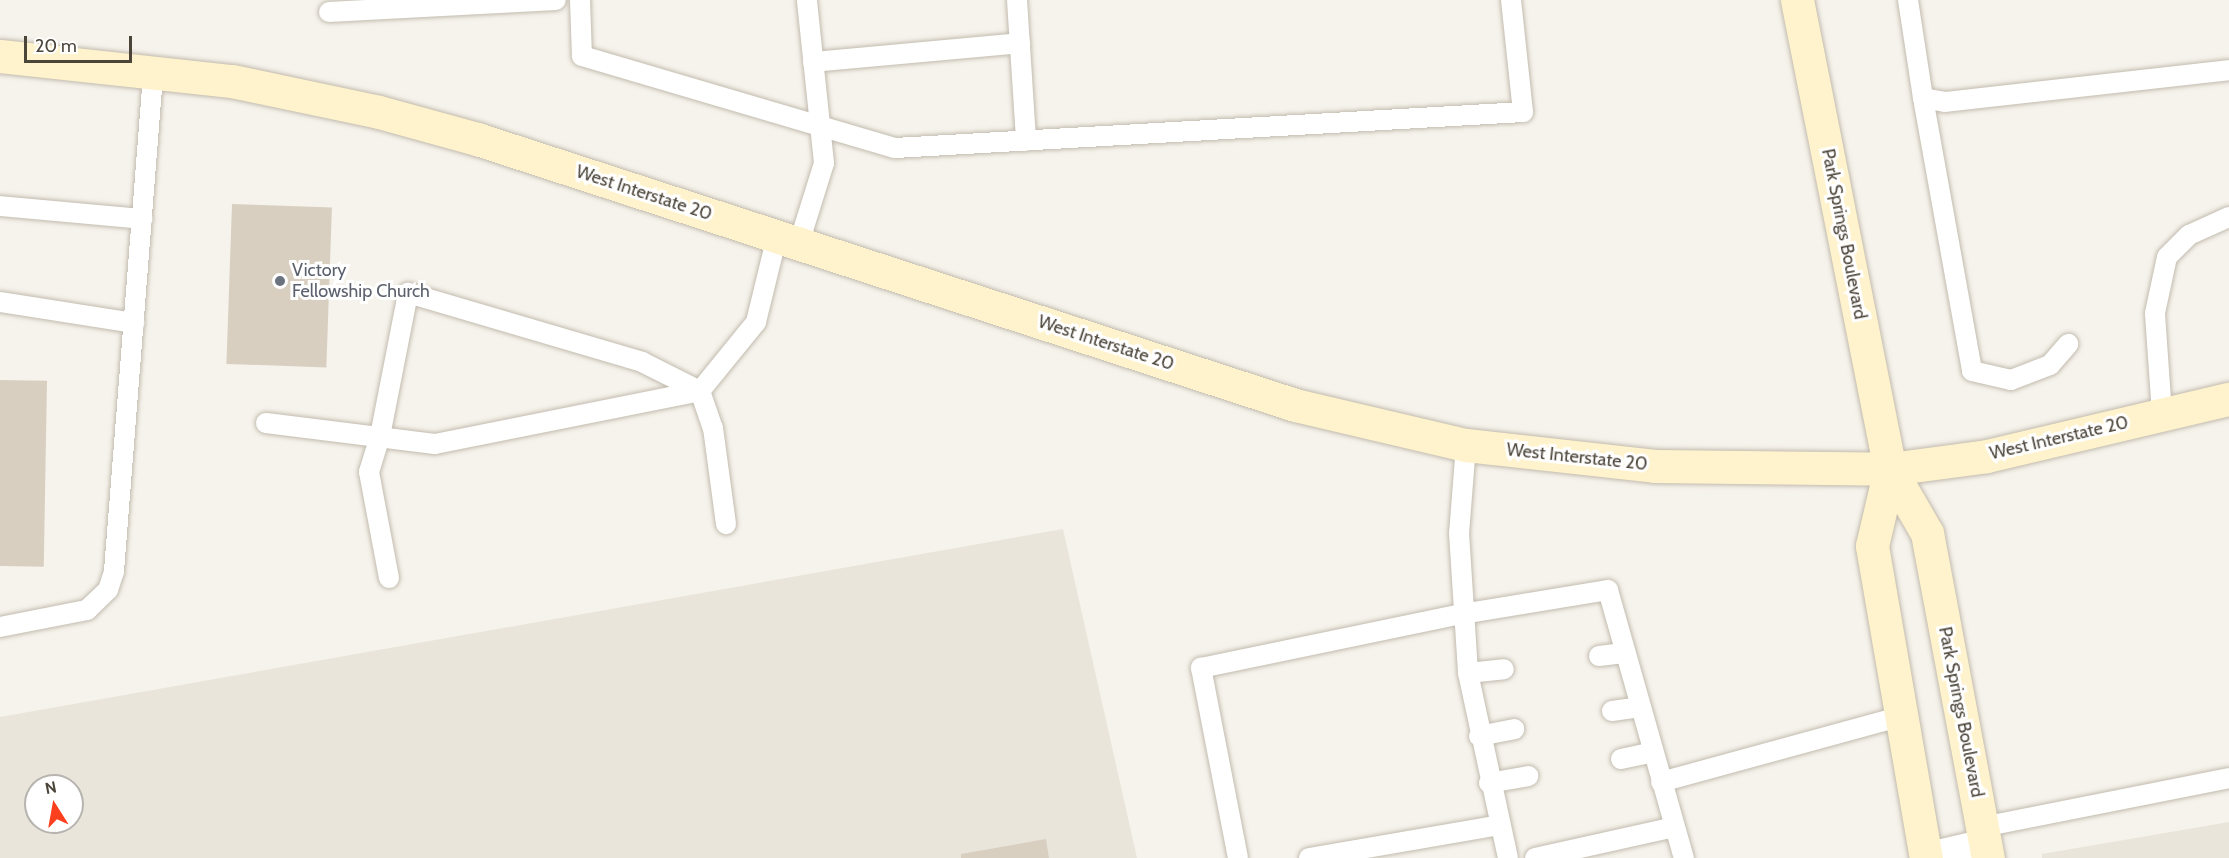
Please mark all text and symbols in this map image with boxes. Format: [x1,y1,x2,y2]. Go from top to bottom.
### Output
scale bar [27,24,135,62]
text: 20 m [35,35,77,57]
street label: Park Springs Boulevard [1817,147,1871,321]
street label: West Interstate 20 [573,161,715,225]
place label: Victory Fellowship Church [292,260,430,302]
marker: Victory Fellowship Church [273,274,287,288]
street label: West Interstate 20 [1035,311,1177,375]
street label: West Interstate 20 [1988,412,2130,464]
street label: West Interstate 20 [1505,439,1649,475]
street label: Park Springs Boulevard [1934,625,1988,799]
north arrow [24,774,84,834]
text: N [43,777,58,798]

